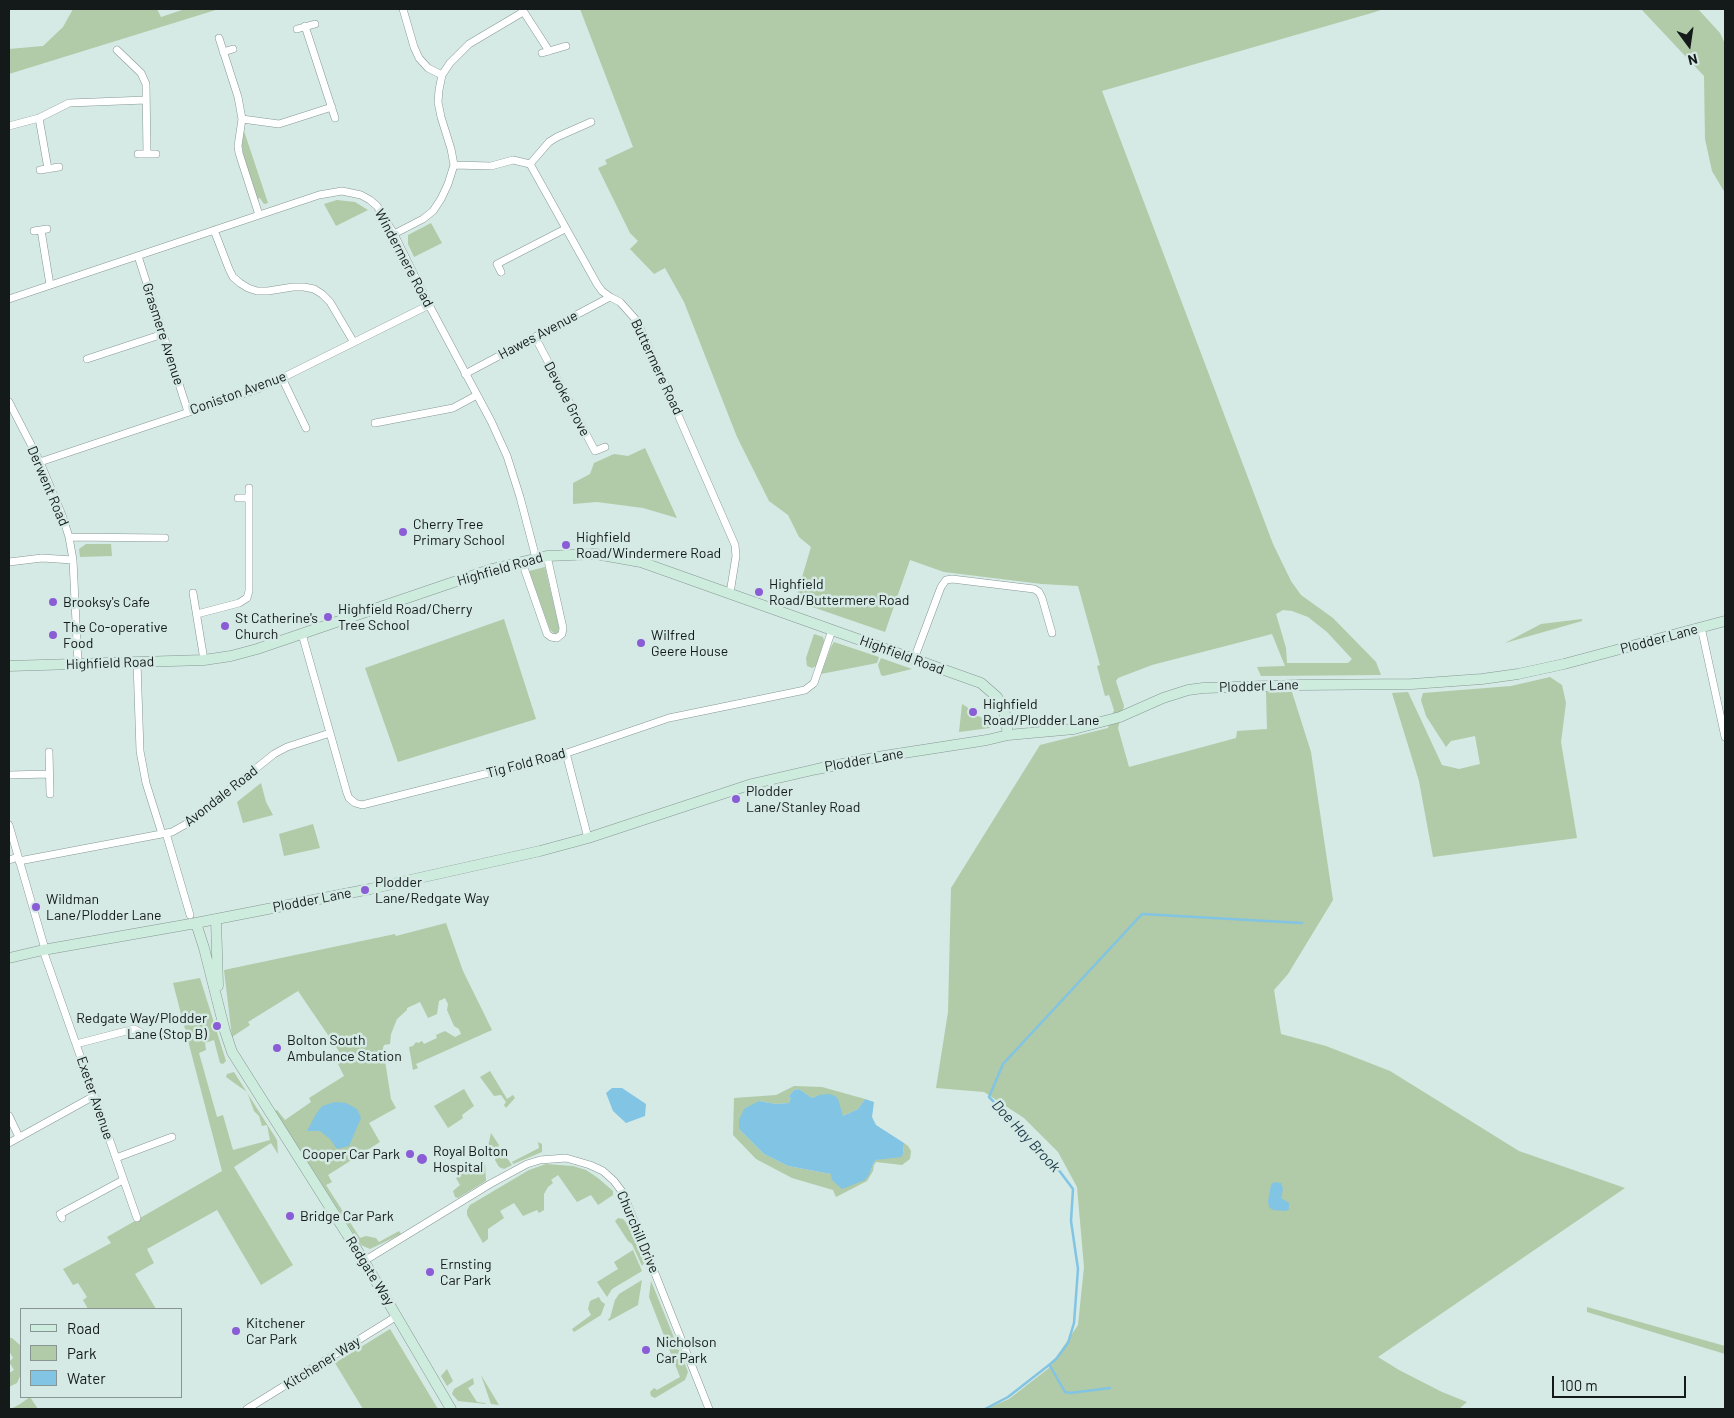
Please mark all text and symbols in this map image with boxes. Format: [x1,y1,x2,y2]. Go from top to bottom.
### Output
north arrow [1664,20,1714,70]
text: N [1686,51,1699,69]
street label: Windermere Road [371,206,437,310]
street label: Grasmere Avenue [139,281,187,387]
street label: Hawes Avenue [495,307,581,363]
street label: Buttermere Road [627,316,687,418]
street label: Devoke Grove [540,359,594,439]
street label: Coniston Avenue [188,368,288,418]
street label: Derwent Road [24,443,72,529]
place label: Cherry Tree Primary School [413,516,505,548]
marker: Cherry Tree Primary School [397,526,409,538]
place label: Highfield Road/Windermere Road [576,529,721,562]
marker: Highfield Road/Windermere Road [560,539,572,551]
street label: Highfield Road [455,549,545,589]
place label: Highfield Road/Buttermere Road [769,576,909,608]
marker: Highfield Road/Buttermere Road [753,586,765,598]
place label: Brooksy's Cafe [63,594,150,610]
marker: Brooksy's Cafe [47,596,59,608]
place label: Highfield Road/Cherry Tree School [338,601,472,634]
place label: St Catherine's Church [235,610,318,642]
marker: Highfield Road/Cherry Tree School [322,611,334,623]
place label: The Co-operative Food [63,619,168,652]
marker: St Catherine's Church [219,620,231,632]
street label: Plodder Lane [1618,621,1700,657]
place label: Wilfred Geere House [651,627,728,660]
marker: The Co-operative Food [47,629,59,641]
street label: Highfield Road [858,632,946,678]
marker: Wilfred Geere House [635,637,647,649]
street label: Highfield Road [66,653,154,673]
street label: Plodder Lane [1219,676,1299,696]
place label: Highfield Road/Plodder Lane [983,696,1099,729]
marker: Highfield Road/Plodder Lane [967,706,979,718]
street label: Tig Fold Road [485,744,567,782]
street label: Plodder Lane [823,745,905,775]
street label: Avondale Road [181,762,261,830]
place label: Plodder Lane/Stanley Road [746,783,860,816]
marker: Plodder Lane/Stanley Road [730,793,742,805]
place label: Plodder Lane/Redgate Way [375,874,489,906]
street label: Plodder Lane [271,884,353,916]
marker: Plodder Lane/Redgate Way [359,884,371,896]
place label: Wildman Lane/Plodder Lane [46,891,161,924]
marker: Wildman Lane/Plodder Lane [30,901,42,913]
place label: Redgate Way/Plodder Lane (Stop B) [76,1010,207,1042]
marker: Redgate Way/Plodder Lane (Stop B) [211,1020,223,1032]
place label: Bolton South Ambulance Station [287,1032,402,1064]
marker: Bolton South Ambulance Station [271,1042,283,1054]
street label: Exeter Avenue [73,1054,117,1142]
water label: Doe Hay Brook [988,1096,1064,1176]
place label: Royal Bolton Hospital [433,1143,508,1176]
place label: Cooper Car Park [302,1146,400,1162]
marker: Cooper Car Park [404,1148,416,1160]
marker: Royal Bolton Hospital [415,1152,429,1166]
street label: Churchill Drive [613,1188,663,1276]
place label: Bridge Car Park [300,1208,394,1224]
marker: Bridge Car Park [284,1210,296,1222]
street label: Redgate Way [342,1233,398,1309]
place label: Ernsting Car Park [440,1256,492,1288]
marker: Ernsting Car Park [424,1266,436,1278]
legend [20,1308,182,1398]
place label: Kitchener Car Park [246,1315,305,1348]
text: Road [67,1319,100,1337]
marker: Kitchener Car Park [230,1325,242,1337]
street label: Kitchener Way [281,1333,363,1393]
place label: Nicholson Car Park [656,1334,717,1366]
text: Park [67,1344,96,1362]
marker: Nicholson Car Park [640,1344,652,1356]
scale bar [1554,1366,1688,1398]
text: Water [67,1369,106,1387]
text: 100 m [1560,1376,1598,1394]

